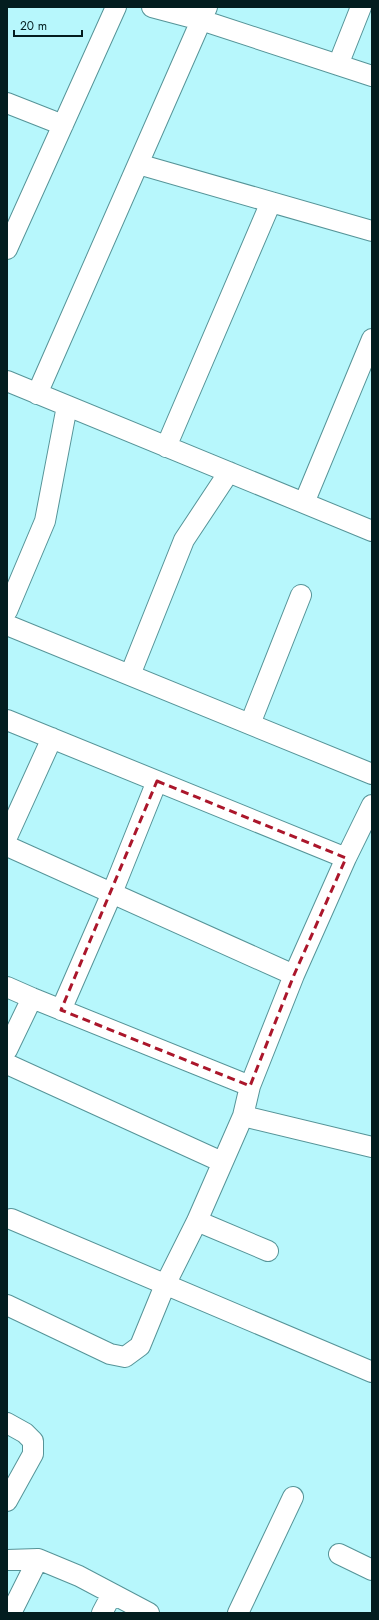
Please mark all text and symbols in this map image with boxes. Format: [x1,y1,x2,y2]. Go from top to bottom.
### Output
scale bar [14,12,82,38]
text: 20 m [20,17,47,35]

